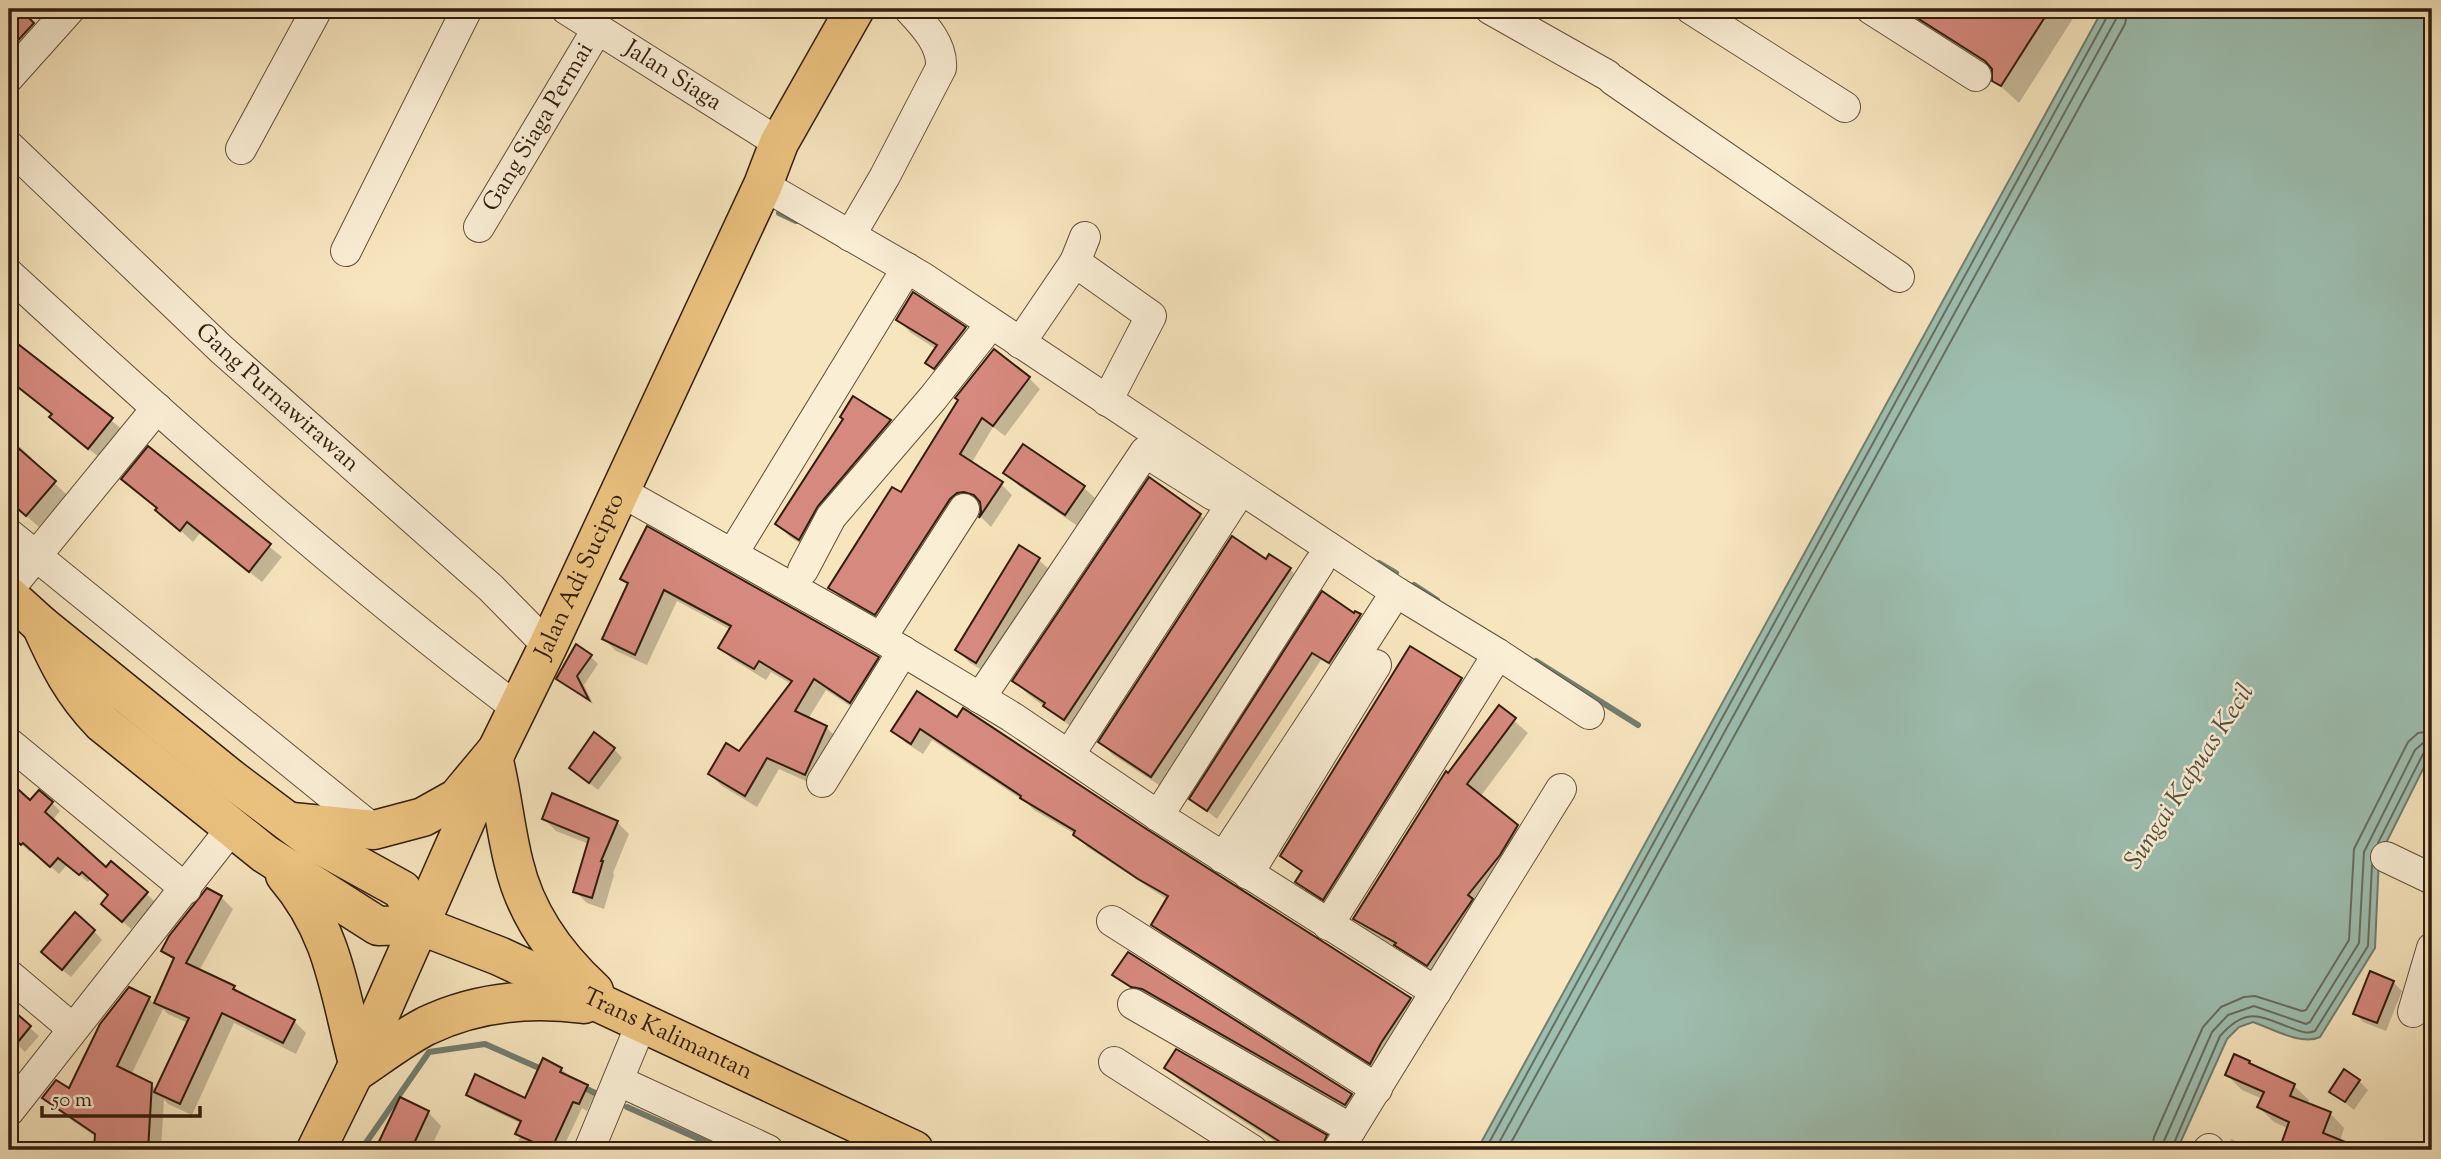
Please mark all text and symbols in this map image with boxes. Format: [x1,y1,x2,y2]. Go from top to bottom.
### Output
street label: Jalan Siaga [615,31,728,120]
street label: Gang Siaga Permai [475,36,602,218]
street label: Gang Purnawirawan [187,316,367,481]
street label: Jalan Adi Sucipto [526,488,634,667]
water label: Sungai Kapuas Kecil [2116,677,2264,877]
street label: Trans Kalimantan [577,980,758,1089]
scale bar [42,1075,200,1119]
text: 50 m [51,1086,92,1116]

